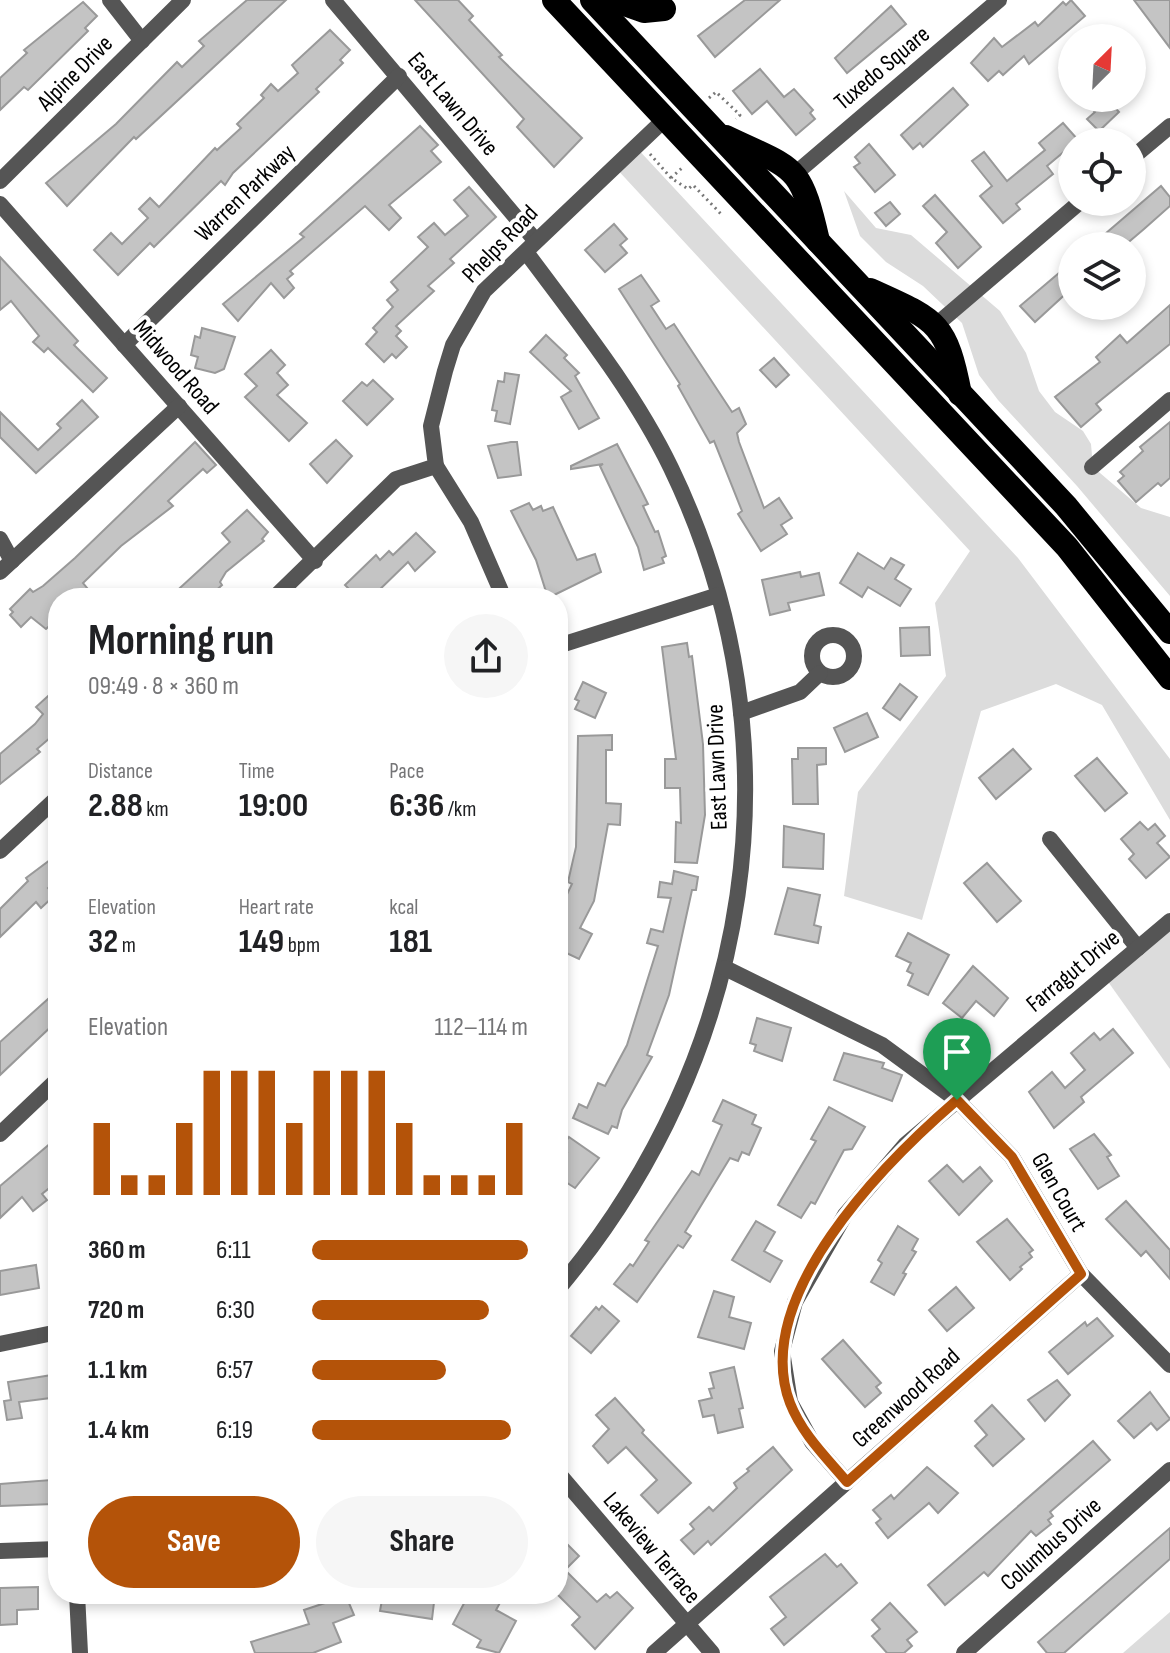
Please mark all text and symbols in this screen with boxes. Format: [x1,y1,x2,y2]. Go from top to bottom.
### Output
street label: Tuxedo Square [828,20,936,116]
north arrow [1058,24,1146,112]
map controls [1058,24,1146,320]
street label: Alpine Drive [30,29,119,118]
street label: East Lawn Drive [401,46,505,162]
button: locate [1058,128,1146,216]
street label: Warren Parkway [189,138,301,248]
street label: Phelps Road [456,199,544,289]
button: layers [1058,232,1146,320]
street label: Midwood Road [127,314,225,420]
text: Morning run [88,614,274,667]
button: share [444,614,528,698]
text: 09:49 · 8 × 360 m [88,671,239,702]
street label: East Lawn Drive [700,704,734,830]
text: Distance [88,758,153,785]
text: Time [239,758,275,785]
text: Pace [389,758,424,785]
text: 2.88 [88,785,143,826]
text: 19:00 [239,785,308,826]
text: 6:36 [389,785,444,826]
text: km [143,796,169,823]
text: /km [444,796,476,823]
text: Elevation [88,894,156,921]
text: Heart rate [239,894,314,921]
text: kcal [389,894,418,921]
text: 32 [88,921,118,962]
text: 149 [239,921,284,962]
text: 181 [389,921,432,962]
street label: Farragut Drive [1020,924,1126,1018]
text: m [118,932,136,959]
text: bpm [284,932,320,959]
text: Elevation [88,1012,168,1043]
text: 112–114 m [434,1012,528,1043]
pin [923,1018,991,1100]
icon: arrive [935,1030,979,1074]
street label: Glen Court [1025,1147,1093,1237]
text: 360 m [88,1235,146,1266]
text: 6:11 [216,1235,251,1266]
text: 720 m [88,1295,144,1326]
text: 6:30 [216,1295,255,1326]
street label: Greenwood Road [846,1342,966,1454]
text: 1.1 km [88,1355,147,1386]
text: 6:57 [216,1355,253,1386]
text: 1.4 km [88,1415,149,1446]
text: 6:19 [216,1415,253,1446]
street label: Lakeview Terrace [597,1486,707,1610]
street label: Columbus Drive [995,1491,1107,1597]
button: Save [88,1496,300,1588]
button: Share [316,1496,528,1588]

